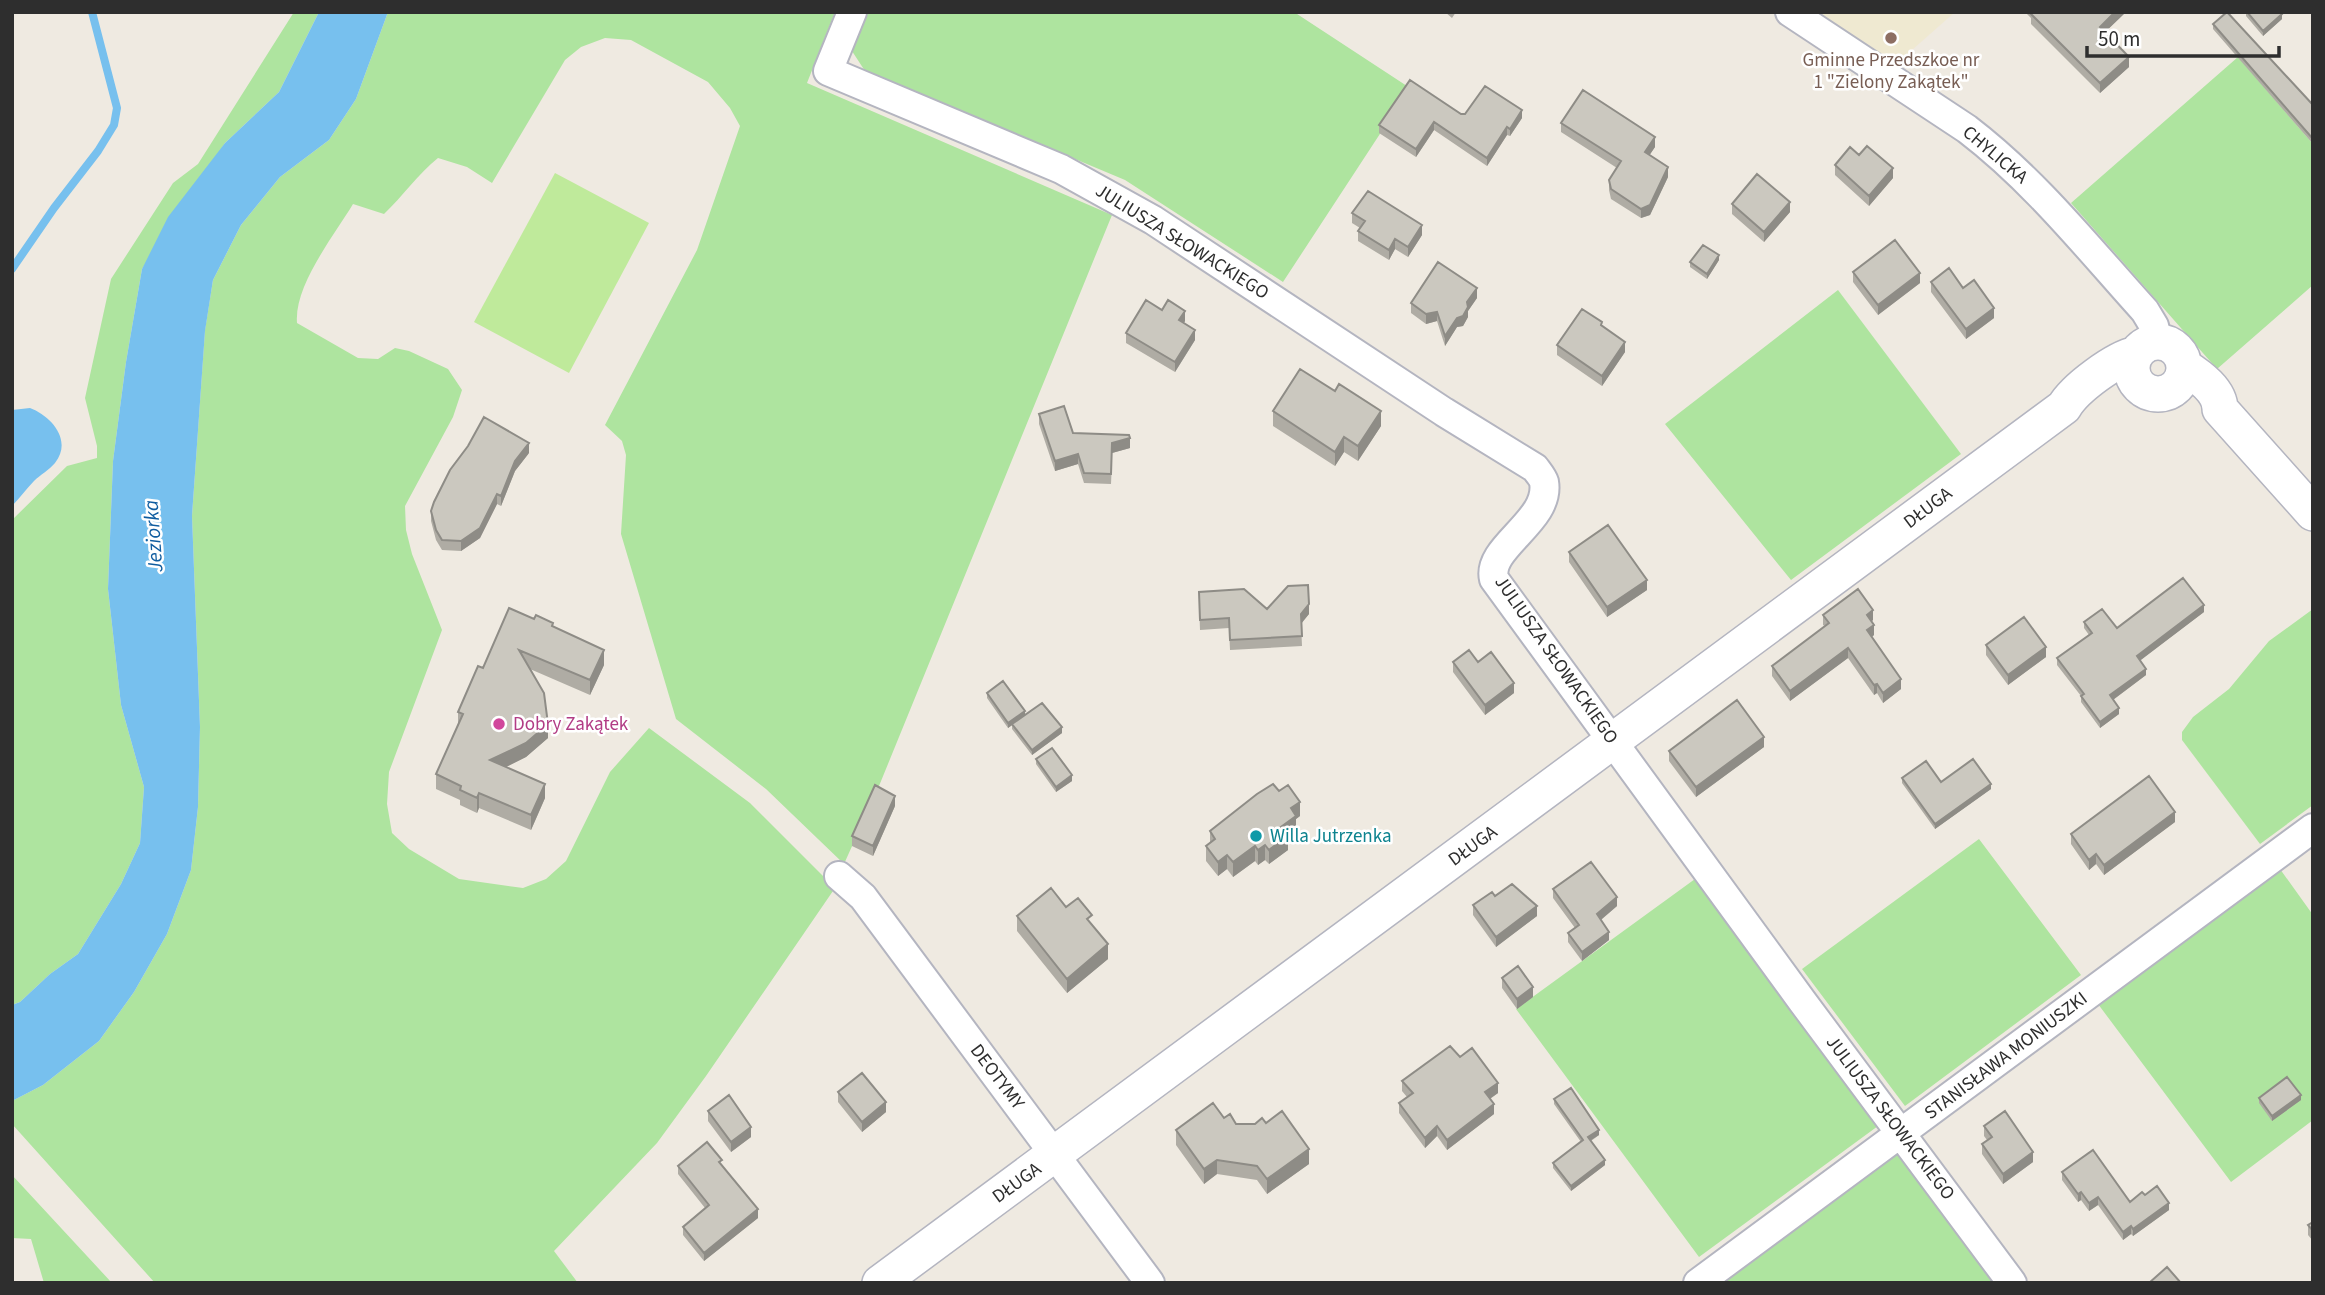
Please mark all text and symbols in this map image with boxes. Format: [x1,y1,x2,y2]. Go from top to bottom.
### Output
scale bar [2087,14,2280,58]
text: 50 m [2098,24,2140,54]
marker: Gminne Przedszkoe nr 1 "Zielony Zakątek" [1883,30,1899,46]
place label: Gminne Przedszkoe nr 1 "Zielony Zakątek" [1803,47,1980,96]
street label: CHYLICKA [1956,119,2034,191]
street label: JULIUSZA SŁOWACKIEGO [1090,178,1274,306]
street label: DŁUGA [1898,480,1959,535]
water label: Jeziorka [136,499,171,574]
street label: JULIUSZA SŁOWACKIEGO [1488,570,1624,750]
place label: Dobry Zakątek [513,711,629,738]
marker: Dobry Zakątek [491,716,507,732]
street label: DŁUGA [1443,819,1504,873]
place label: Willa Jutrzenka [1270,823,1392,850]
marker: Willa Jutrzenka [1248,828,1264,844]
street label: STANISŁAWA MONIUSZKI [1919,986,2093,1126]
street label: JULIUSZA SŁOWACKIEGO [1819,1030,1961,1206]
street label: DEOTYMY [963,1039,1031,1116]
street label: DŁUGA [987,1156,1048,1210]

